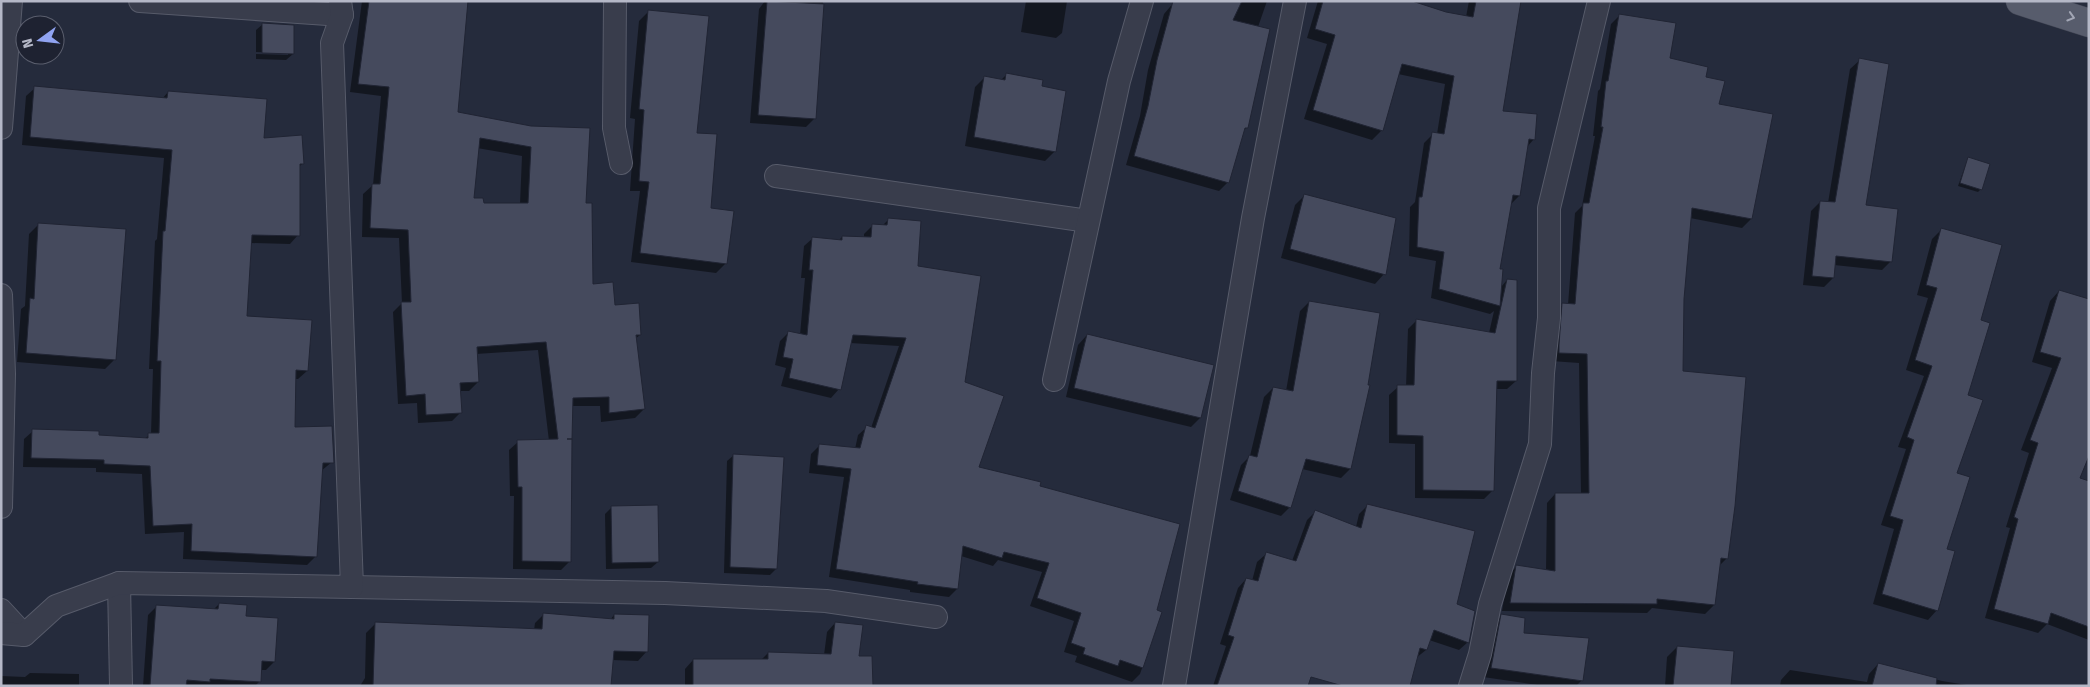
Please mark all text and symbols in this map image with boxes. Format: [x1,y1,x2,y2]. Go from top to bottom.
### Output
one-way arrow [2066,12,2075,22]
north arrow [15,15,65,65]
text: N [19,37,37,50]

